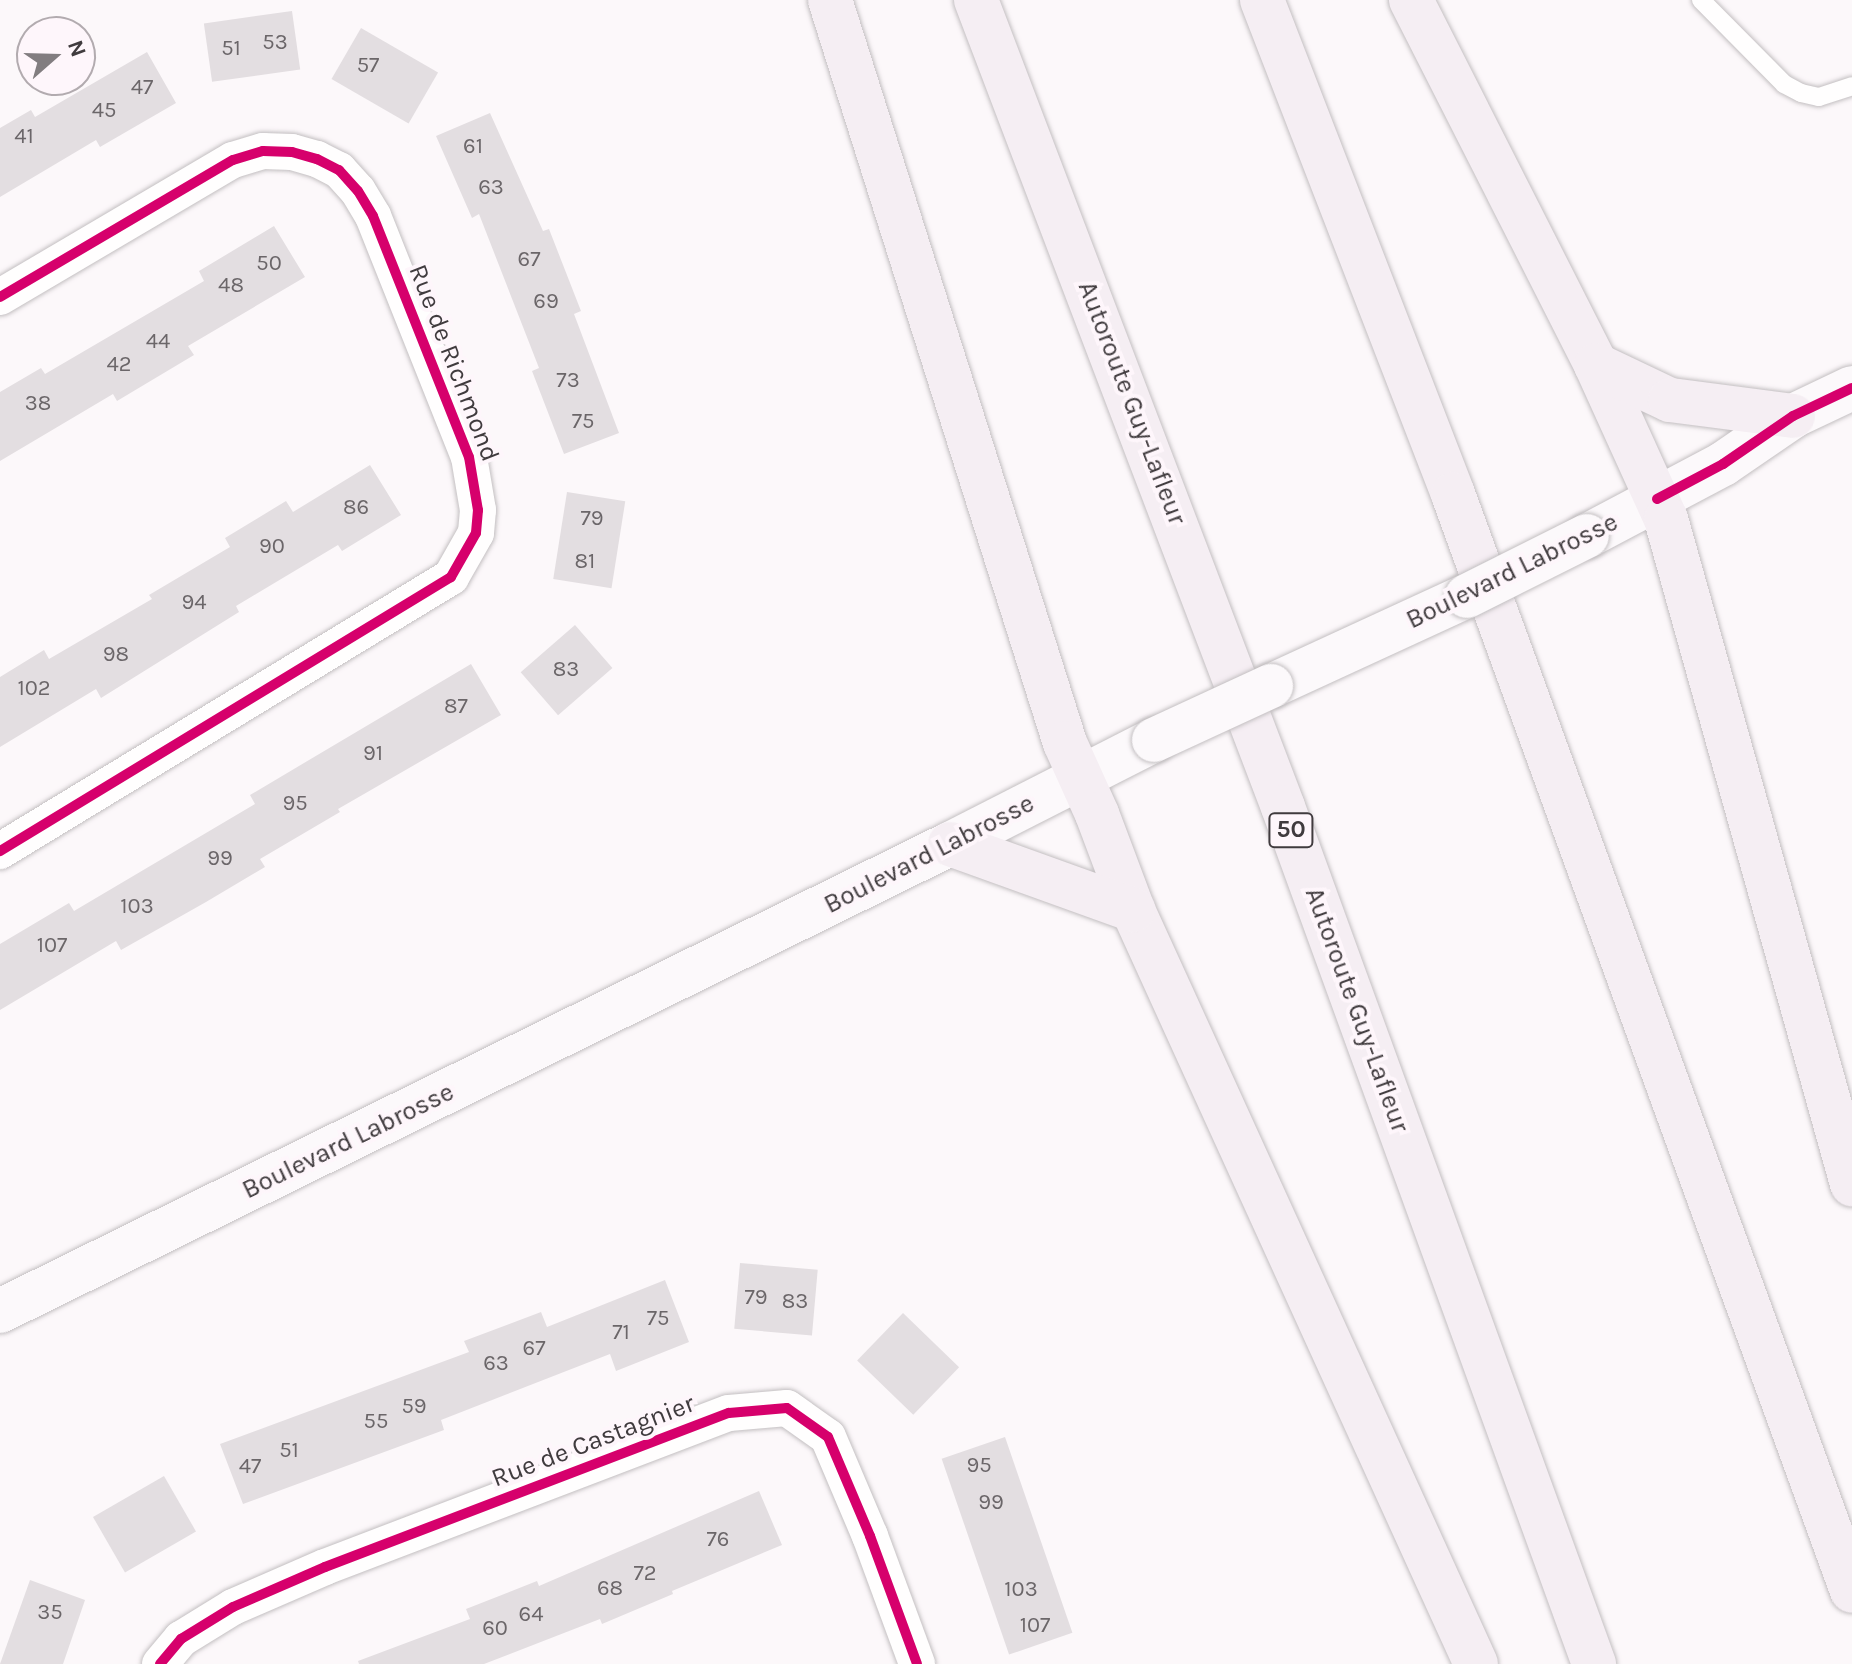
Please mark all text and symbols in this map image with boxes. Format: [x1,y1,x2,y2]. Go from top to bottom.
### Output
north arrow [16,16,96,96]
house number: 53 [262,30,288,56]
house number: 51 [221,36,241,62]
text: N [62,37,92,60]
house number: 57 [357,53,379,79]
house number: 47 [131,75,153,101]
house number: 45 [92,98,116,124]
house number: 41 [14,124,34,150]
house number: 61 [463,134,483,160]
house number: 63 [478,175,504,201]
house number: 67 [518,247,540,273]
house number: 50 [256,251,282,277]
street label: Rue de Richmond [402,260,506,466]
house number: 48 [218,273,244,299]
street label: Autoroute Guy-Lafleur [1071,277,1193,529]
house number: 69 [533,289,559,315]
house number: 44 [146,329,170,355]
house number: 42 [106,352,132,378]
house number: 73 [556,368,580,394]
house number: 38 [25,391,51,417]
house number: 75 [572,409,594,435]
house number: 86 [343,495,369,521]
house number: 79 [580,506,604,532]
street label: Boulevard Labrosse [1401,506,1623,636]
house number: 90 [259,534,285,560]
house number: 81 [575,549,595,575]
house number: 94 [181,590,207,616]
house number: 98 [103,642,129,668]
house number: 83 [553,657,579,683]
house number: 102 [17,676,51,702]
house number: 87 [444,694,468,720]
house number: 91 [363,741,383,767]
street label: Boulevard Labrosse [819,788,1039,920]
house number: 95 [282,791,308,817]
road number: 50 [1267,810,1315,850]
house number: 99 [207,846,233,872]
street label: Autoroute Guy-Lafleur [1298,883,1416,1137]
house number: 103 [120,894,154,920]
house number: 107 [37,933,67,959]
street label: Boulevard Labrosse [237,1076,459,1206]
house number: 79 [744,1285,768,1311]
house number: 83 [782,1289,808,1315]
house number: 75 [647,1306,669,1332]
house number: 71 [612,1320,630,1346]
house number: 67 [523,1336,545,1362]
house number: 63 [483,1351,509,1377]
street label: Rue de Castagnier [487,1388,699,1494]
house number: 59 [401,1394,427,1420]
house number: 55 [364,1409,388,1435]
house number: 51 [279,1438,299,1464]
house number: 95 [966,1453,992,1479]
house number: 47 [239,1454,261,1480]
house number: 99 [978,1490,1004,1516]
house number: 76 [707,1527,729,1553]
house number: 72 [633,1561,657,1587]
house number: 68 [597,1576,623,1602]
house number: 103 [1004,1577,1038,1603]
house number: 35 [37,1600,63,1626]
house number: 64 [519,1602,543,1628]
house number: 107 [1020,1613,1050,1639]
house number: 60 [482,1616,508,1642]

